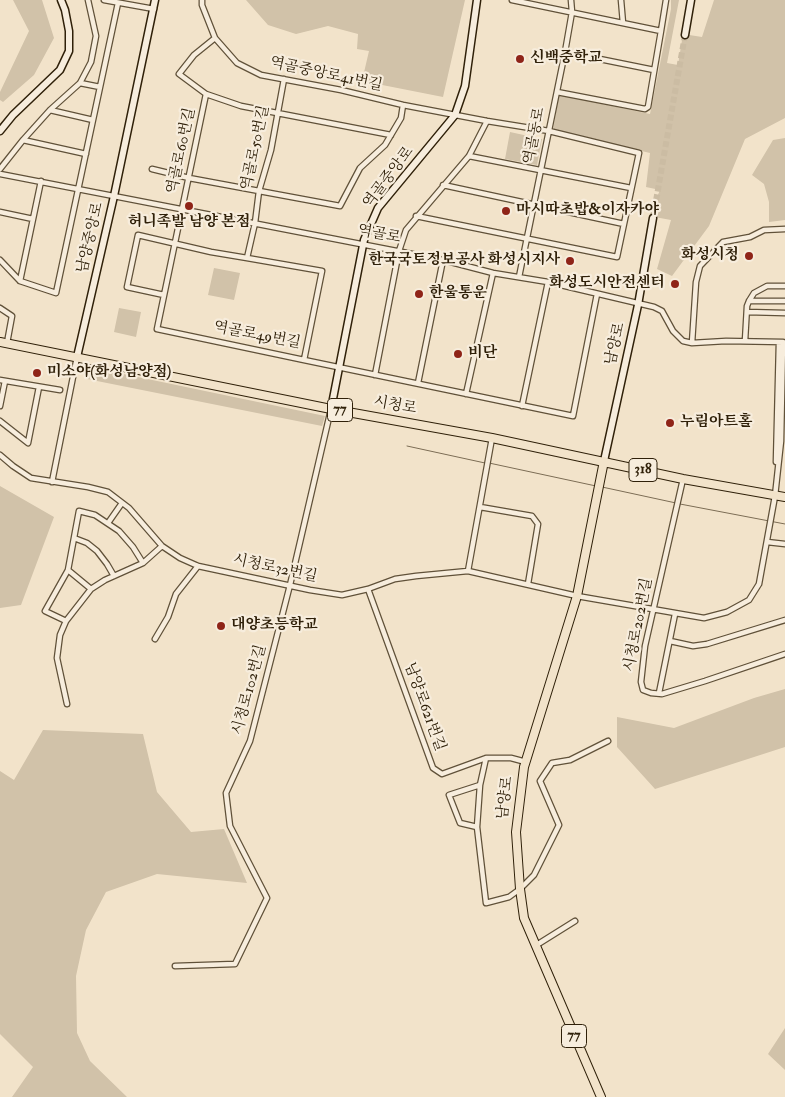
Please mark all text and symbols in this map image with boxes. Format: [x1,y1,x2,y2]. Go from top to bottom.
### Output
place label: 신백중학교 [530,50,602,68]
marker: 신백중학교 [514,53,526,65]
street label: 역골중앙로41번길 [268,54,384,96]
street label: 역골로50번길 [238,104,274,192]
street label: 역골로60번길 [164,106,200,196]
street label: 역골동로 [521,106,549,166]
street label: 역골중앙로 [360,144,418,212]
marker: 허니족발 남양 본점 [183,200,195,212]
street label: 남양중앙로 [74,201,108,275]
place label: 마시따초밥&이자카야 [516,202,659,220]
marker: 마시따초밥&이자카야 [500,205,512,217]
place label: 허니족발 남양 본점 [128,214,250,232]
street label: 역골로 [356,222,402,248]
place label: 화성시청 [681,247,739,265]
marker: 화성시청 [743,250,755,262]
place label: 한국국토정보공사 화성시지사 [368,252,560,270]
marker: 한국국토정보공사 화성시지사 [564,255,576,267]
place label: 화성도시안전센터 [549,275,665,293]
marker: 화성도시안전센터 [669,278,681,290]
place label: 한울통운 [429,285,487,303]
marker: 한울통운 [413,288,425,300]
street label: 역골로49번길 [212,319,302,353]
street label: 남양로 [602,321,630,367]
place label: 비단 [468,345,497,363]
marker: 비단 [452,348,464,360]
place label: 미소야(화성남양점) [47,364,171,382]
marker: 미소야(화성남양점) [31,367,43,379]
street label: 시청로 [372,393,418,419]
road number: 77 [328,398,352,422]
place label: 누림아트홀 [680,414,752,432]
marker: 누림아트홀 [664,417,676,429]
road number: 318 [629,458,657,482]
street label: 시청로32번길 [231,551,319,587]
street label: 시청로202번길 [621,576,657,674]
place label: 대양초등학교 [231,617,318,635]
marker: 대양초등학교 [215,620,227,632]
street label: 시청로102번길 [229,643,271,737]
street label: 남양로621번길 [400,660,448,754]
street label: 남양로 [494,775,518,821]
road number: 77 [562,1024,586,1048]

